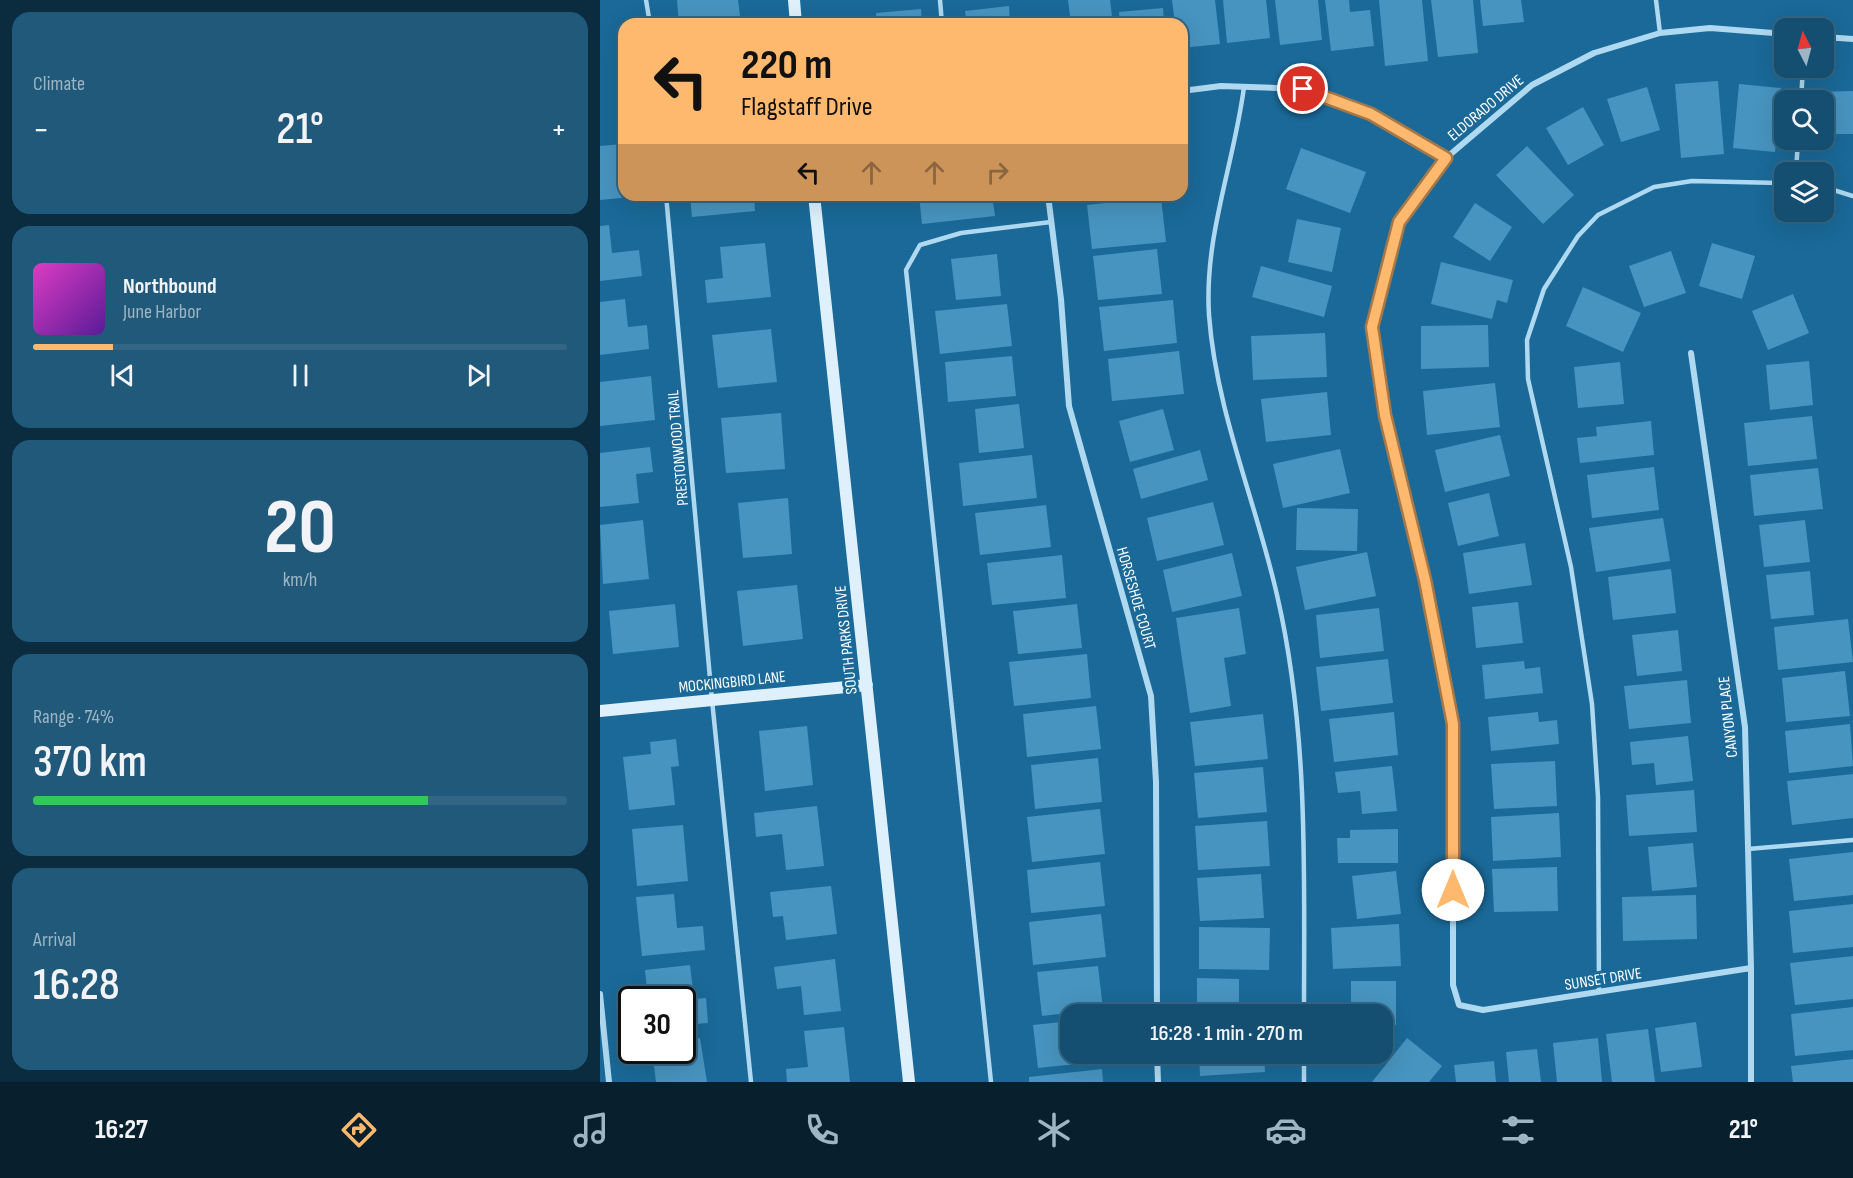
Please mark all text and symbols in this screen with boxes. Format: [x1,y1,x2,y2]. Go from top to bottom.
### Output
north arrow [1774,18,1834,78]
map controls [1774,18,1834,222]
text: 220 m [741,40,832,91]
icon: left [642,42,720,120]
pin [1277,63,1328,114]
street label: ELDORADO DRIVE [1444,71,1528,145]
text: Climate [33,72,85,96]
icon: arrive [1286,72,1319,105]
button: search [1774,90,1834,150]
text: Flagstaff Drive [741,91,873,123]
text: 21° [276,102,324,157]
text: − [33,110,49,150]
text: + [551,110,567,150]
icon: left [792,156,825,189]
icon: ahead [855,156,888,189]
icon: ahead [918,156,951,189]
icon: right [981,156,1014,189]
button: layers [1774,162,1834,222]
text: Northbound [123,273,217,300]
text: June Harbor [123,300,201,324]
icon: previous [106,359,139,392]
icon: pause [284,359,317,392]
icon: next [462,359,495,392]
street label: PRESTONWOOD TRAIL [664,389,693,506]
text: 20 [264,482,336,575]
street label: HORSESHOE COURT [1112,545,1159,652]
text: km/h [283,568,317,592]
street label: SOUTH PARKS DRIVE [831,585,862,695]
street label: MOCKINGBIRD LANE [678,667,787,698]
street label: CANYON PLACE [1715,675,1742,758]
text: Range · 74% [33,705,114,729]
text: 370 km [33,735,147,790]
position arrow [1421,858,1485,922]
text: Arrival [33,928,76,952]
text: 16:28 [33,958,120,1013]
street label: SUNSET DRIVE [1563,964,1643,995]
speed limit sign: 30 [618,986,696,1064]
text: 16:28 · 1 min · 270 m [1150,1020,1303,1047]
icon: directions [338,1109,380,1151]
icon: music [570,1109,612,1151]
icon: phone [801,1109,843,1151]
icon: climate [1033,1109,1075,1151]
icon: car [1265,1109,1307,1151]
icon: filters [1497,1109,1539,1151]
text: 16:27 [95,1114,148,1146]
text: 21° [1729,1114,1758,1146]

